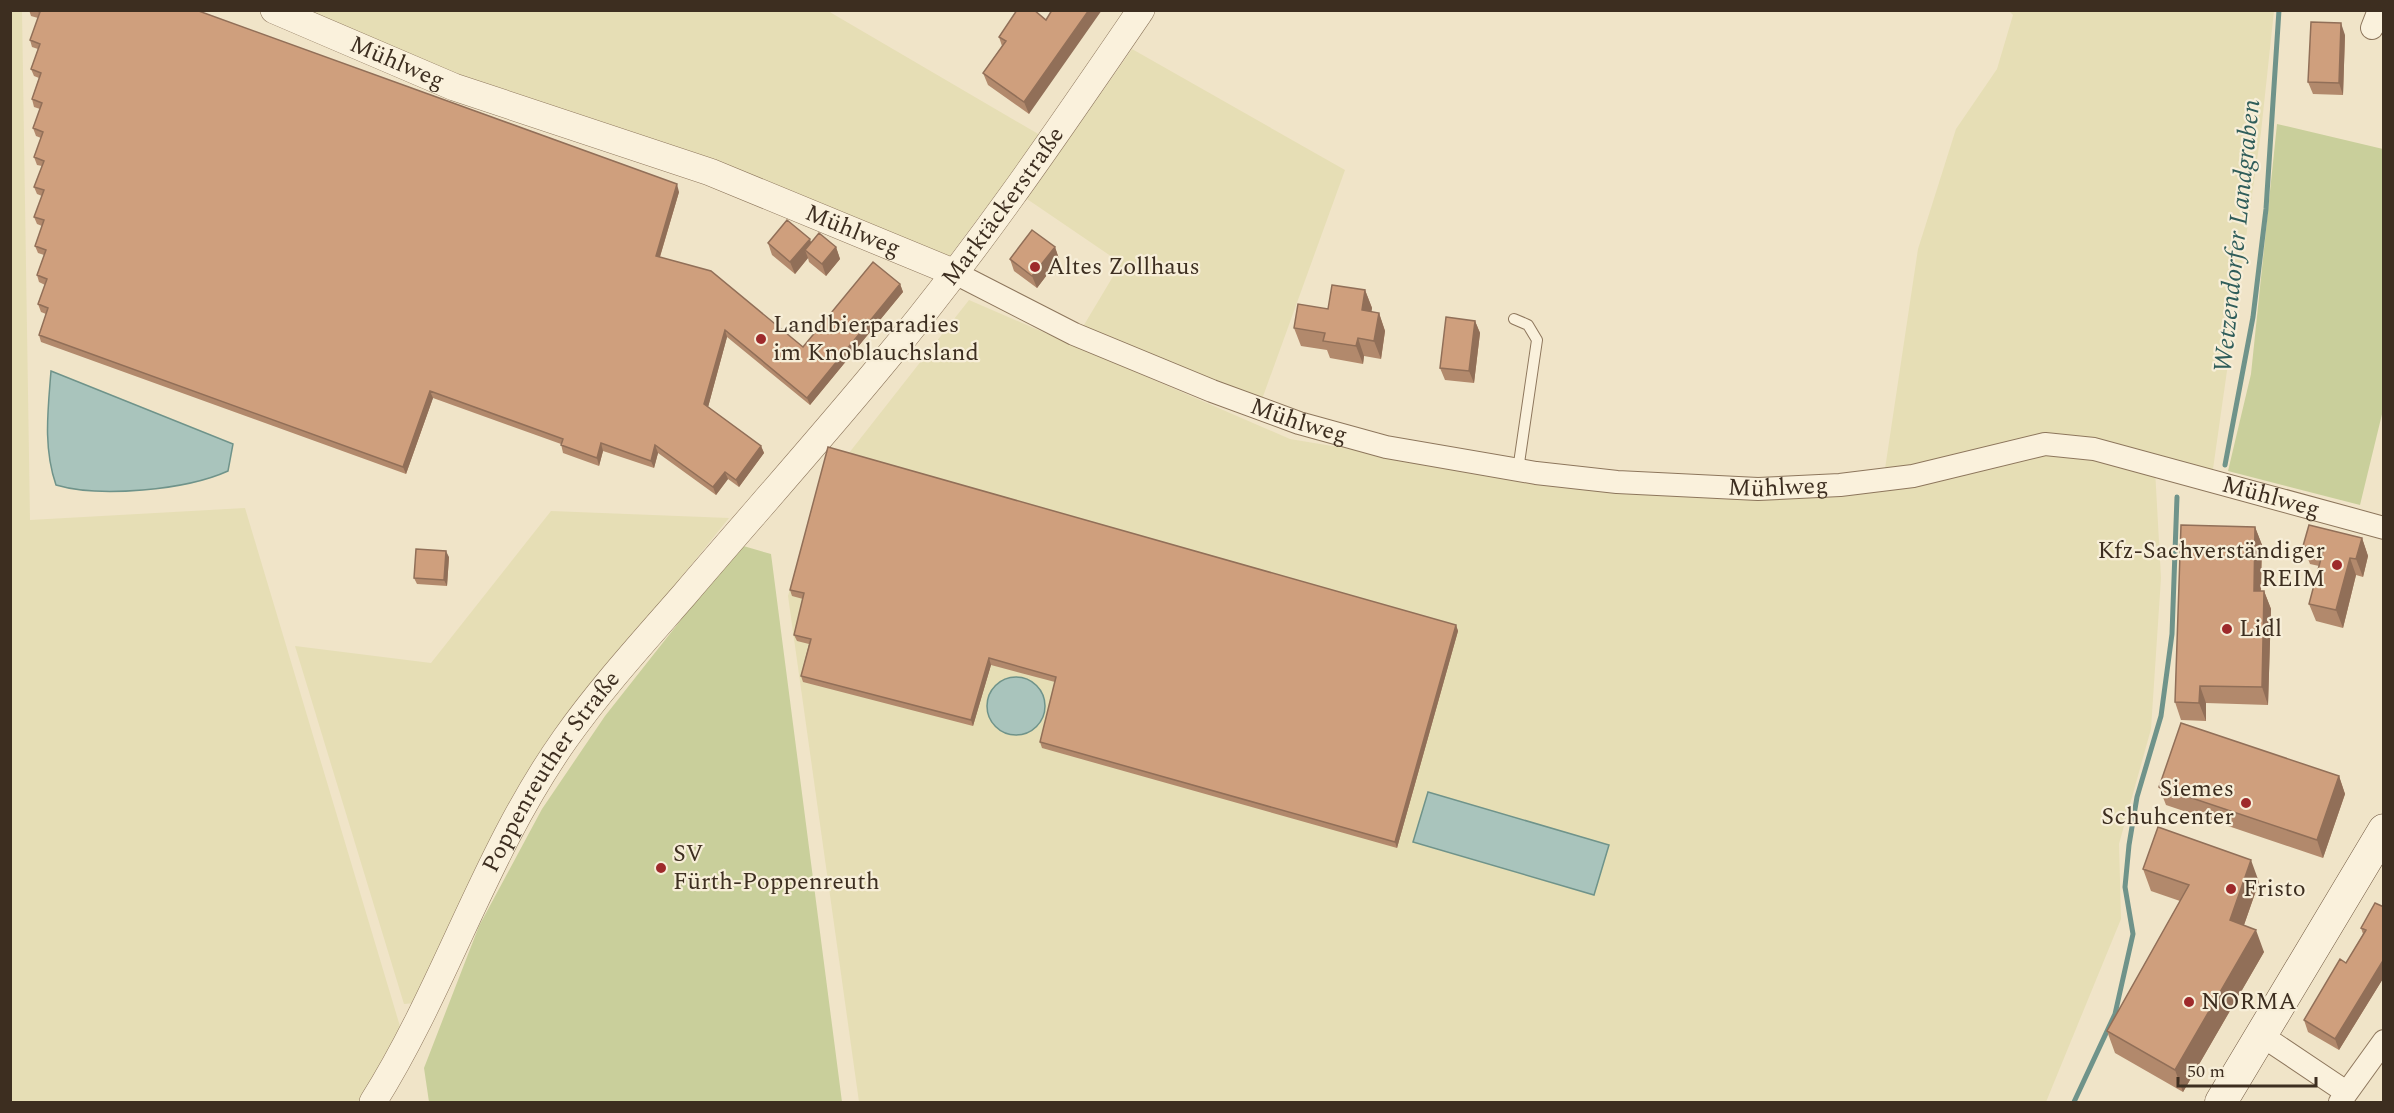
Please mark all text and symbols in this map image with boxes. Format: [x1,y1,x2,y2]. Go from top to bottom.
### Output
street label: Mühlweg [344,26,450,99]
water label: Wetzendorfer Landgraben [2203,97,2271,375]
street label: Marktäckerstraße [933,119,1073,294]
street label: Mühlweg [800,195,906,267]
place label: Altes Zollhaus [1047,249,1200,285]
marker: Altes Zollhaus [1028,260,1042,274]
place label: Landbierparadies im Knoblauchsland [773,307,979,371]
marker: Landbierparadies im Knoblauchsland [754,332,768,346]
street label: Mühlweg [1245,389,1351,453]
street label: Mühlweg [2218,467,2324,528]
street label: Mühlweg [1727,468,1829,507]
place label: Kfz-Sachverständiger REIM [2098,533,2325,597]
marker: Kfz-Sachverständiger REIM [2330,558,2344,572]
place label: Lidl [2239,611,2282,647]
marker: Lidl [2220,622,2234,636]
street label: Poppenreuther Straße [473,663,629,879]
place label: Siemes Schuhcenter [2101,771,2234,835]
marker: Siemes Schuhcenter [2239,796,2253,810]
place label: SV Fürth-Poppenreuth [673,836,880,900]
marker: SV Fürth-Poppenreuth [654,861,668,875]
place label: Fristo [2243,871,2306,907]
marker: Fristo [2224,882,2238,896]
place label: NORMA [2201,984,2296,1020]
marker: NORMA [2182,995,2196,1009]
scale bar [2178,1050,2316,1088]
text: 50 m [2187,1058,2225,1085]

